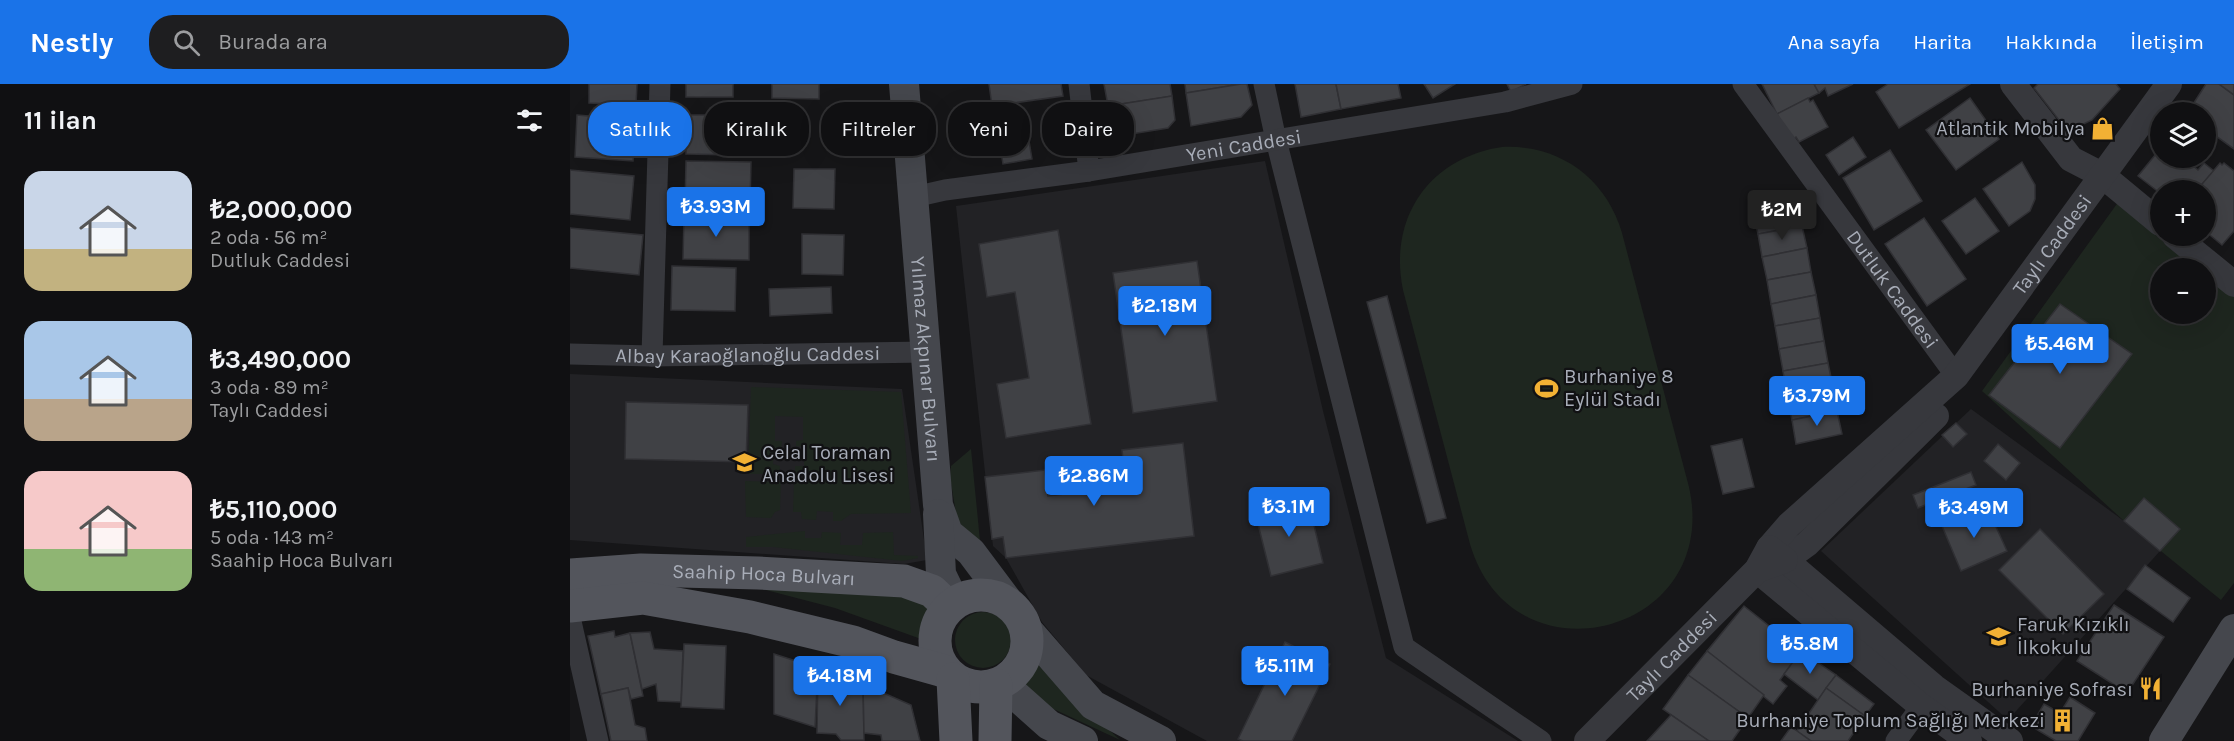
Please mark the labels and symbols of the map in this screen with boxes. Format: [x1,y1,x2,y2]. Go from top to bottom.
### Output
shop icon: Atlantik Mobilya [2090,115,2116,141]
place label: Atlantik Mobilya [1936,117,2085,140]
street label: Yeni Caddesi [1185,124,1303,166]
pin: ₺3.93M [667,187,765,238]
pin: ₺2M [1753,190,1811,241]
street label: Taylı Caddesi [2008,190,2096,299]
street label: Dutluk Caddesi [1842,226,1943,353]
street label: Yılmaz Akpınar Bulvarı [906,255,946,463]
pin: ₺2.18M [1116,286,1214,337]
pin: ₺5.46M [2011,324,2109,375]
street label: Albay Karaoğlanoğlu Caddesi [615,341,881,368]
place label: Burhaniye 8 Eylül Stadı [1564,365,1674,411]
sports icon: Burhaniye 8 Eylül Stadı [1533,375,1559,401]
pin: ₺3.79M [1768,376,1866,427]
place label: Celal Toraman Anadolu Lisesi [762,441,894,487]
school or university icon: Celal Toraman Anadolu Lisesi [731,450,757,476]
pin: ₺2.86M [1045,456,1143,507]
pin: ₺3.1M [1247,487,1331,538]
pin: ₺3.49M [1925,488,2023,539]
street label: Saahip Hoca Bulvarı [672,559,856,590]
street label: Taylı Caddesi [1622,606,1722,706]
place label: Faruk Kızıklı İlkokulu [2017,613,2130,659]
school or university icon: Faruk Kızıklı İlkokulu [1986,623,2012,649]
pin: ₺5.8M [1768,624,1852,675]
pin: ₺5.11M [1236,646,1334,697]
pin: ₺4.18M [791,656,889,707]
restaurant icon: Burhaniye Sofrası [2138,676,2164,702]
place label: Burhaniye Sofrası [1971,678,2133,701]
building icon: Burhaniye Toplum Sağlığı Merkezi [2050,707,2076,733]
place label: Burhaniye Toplum Sağlığı Merkezi [1736,709,2045,732]

